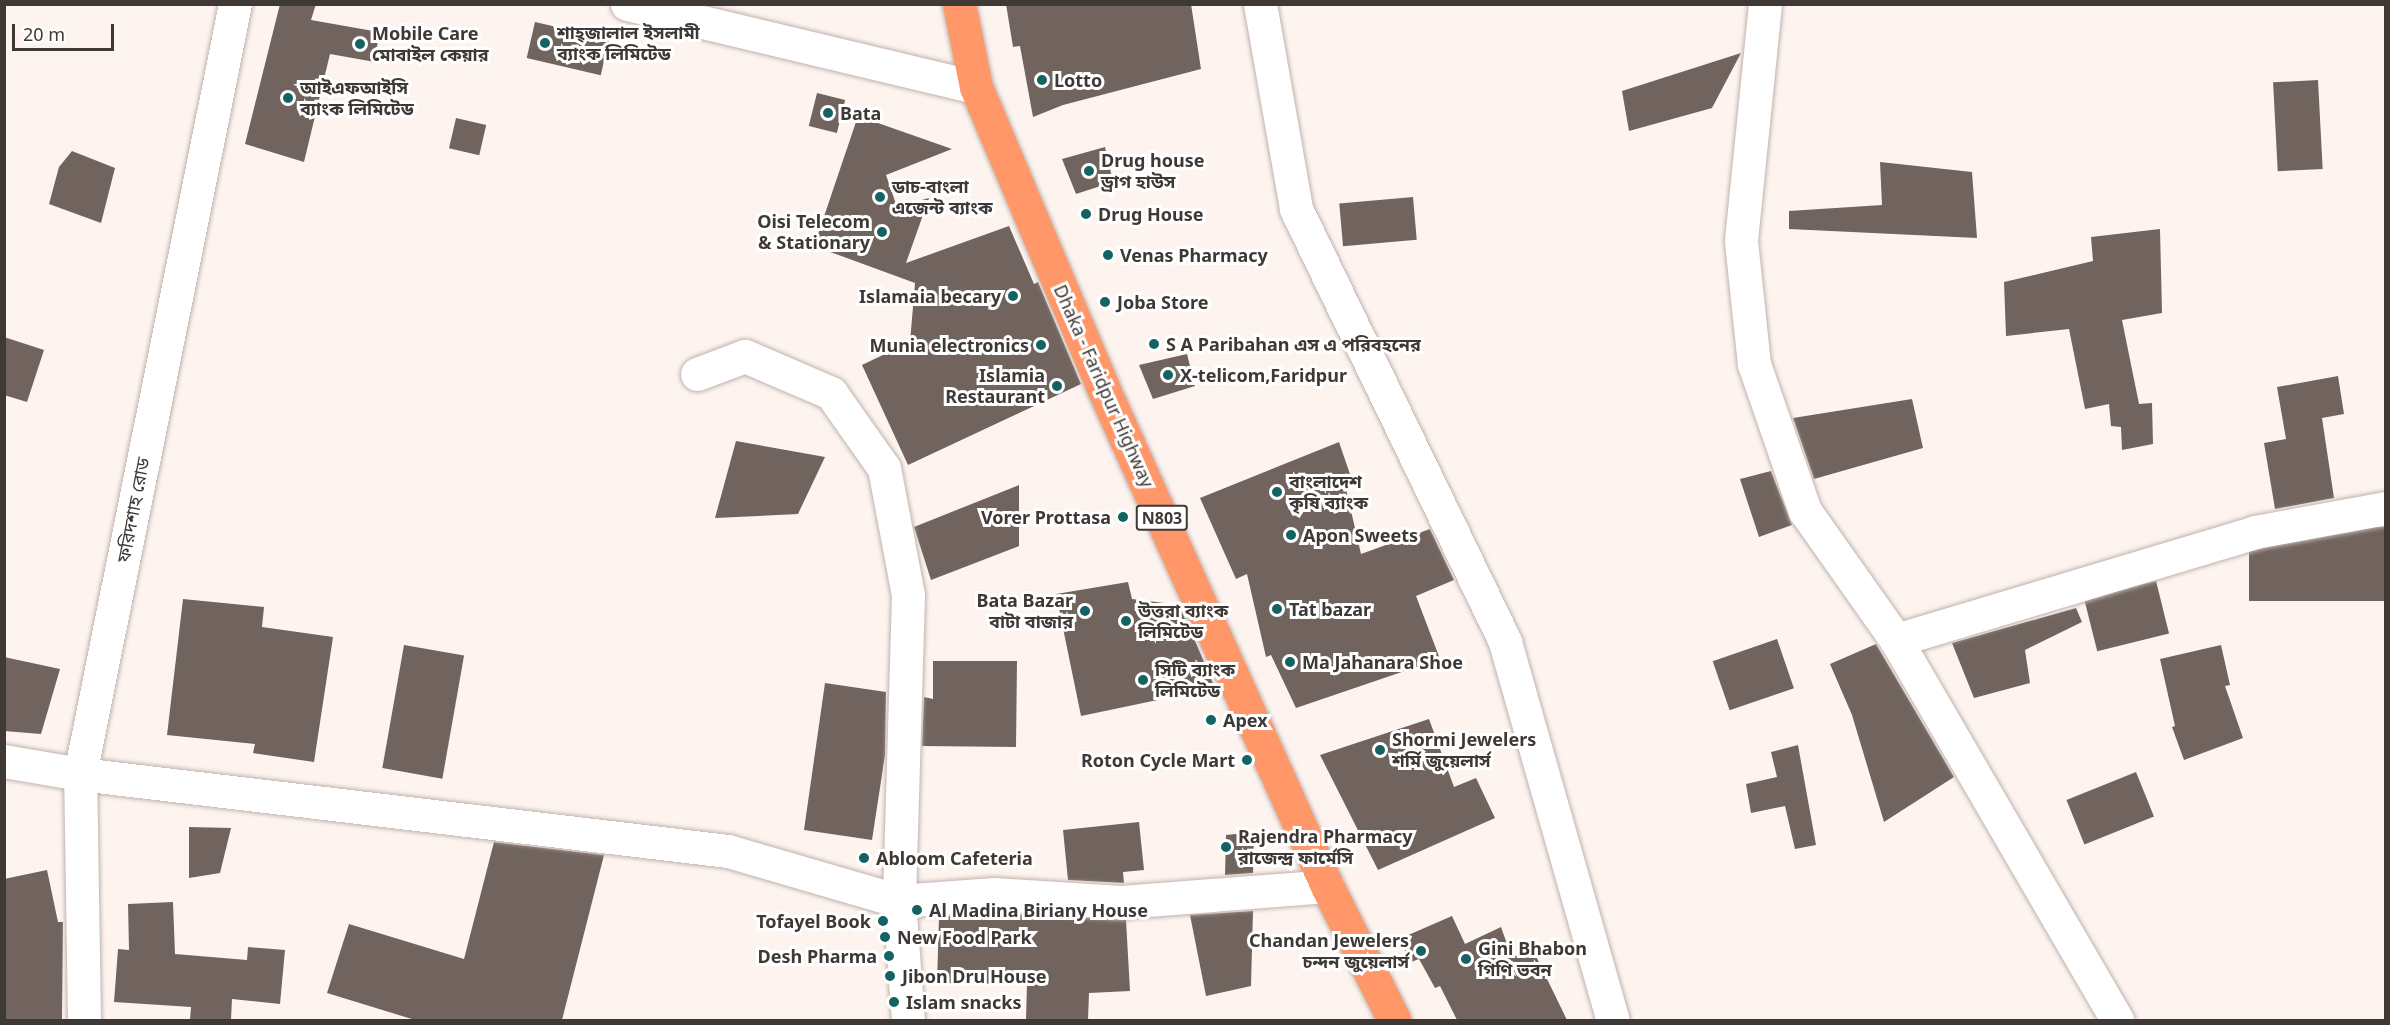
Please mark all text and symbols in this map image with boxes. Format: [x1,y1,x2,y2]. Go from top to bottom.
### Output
scale bar [15,12,117,50]
text: 20 m [23,22,65,46]
place label: শাহ্জালাল ইসলামী ব্যাংক লিমিটেড [557,22,700,64]
place label: Mobile Care মোবাইল কেয়ার [372,23,489,66]
marker: শাহ্জালাল ইসলামী ব্যাংক লিমিটেড [538,36,552,50]
marker: Mobile Care মোবাইল কেয়ার [353,37,367,51]
place label: Lotto [1054,69,1102,91]
marker: Lotto [1035,73,1049,87]
place label: আইএফআইসি ব্যাংক লিমিটেড [300,77,414,119]
marker: আইএফআইসি ব্যাংক লিমিটেড [281,91,295,105]
place label: Bata [840,102,881,124]
marker: Bata [821,106,835,120]
place label: Drug house ড্রাগ হাউস [1101,150,1204,192]
marker: Drug house ড্রাগ হাউস [1082,164,1096,178]
place label: ডাচ-বাংলা এজেন্ট ব্যাংক [892,176,993,219]
marker: ডাচ-বাংলা এজেন্ট ব্যাংক [873,190,887,204]
place label: Drug House [1098,203,1203,225]
marker: Drug House [1079,207,1093,221]
place label: Oisi Telecom & Stationary [757,211,870,254]
marker: Oisi Telecom & Stationary [875,225,889,239]
place label: Venas Pharmacy [1120,244,1268,266]
marker: Venas Pharmacy [1101,248,1115,262]
street label: Dhaka - Faridpur Highway [1049,281,1159,491]
place label: Islamaia becary [859,285,1001,307]
marker: Islamaia becary [1006,289,1020,303]
place label: Joba Store [1117,291,1208,313]
marker: Joba Store [1098,295,1112,309]
place label: S A Paribahan এস এ পরিবহনের [1166,333,1421,355]
place label: Munia electronics [869,334,1029,356]
marker: S A Paribahan এস এ পরিবহনের [1147,337,1161,351]
marker: Munia electronics [1034,338,1048,352]
place label: X-telicom,Faridpur [1180,364,1347,386]
place label: Islamia Restaurant [945,365,1045,407]
marker: X-telicom,Faridpur [1161,368,1175,382]
marker: Islamia Restaurant [1050,379,1064,393]
street label: ফরিদশাহ রোড [112,456,154,564]
place label: বাংলাদেশ কৃষি ব্যাংক [1289,471,1368,514]
marker: বাংলাদেশ কৃষি ব্যাংক [1270,485,1284,499]
road number: N803 [1135,505,1189,531]
place label: Vorer Prottasa [981,506,1111,528]
marker: Vorer Prottasa [1116,510,1130,524]
place label: Apon Sweets [1303,524,1418,546]
marker: Apon Sweets [1284,528,1298,542]
place label: Bata Bazar বাটা বাজার [977,590,1073,632]
place label: Tat bazar [1289,598,1371,620]
place label: উত্তরা ব্যাংক লিমিটেড [1138,600,1228,642]
marker: Tat bazar [1270,602,1284,616]
marker: Bata Bazar বাটা বাজার [1078,604,1092,618]
marker: উত্তরা ব্যাংক লিমিটেড [1119,614,1133,628]
place label: Ma Jahanara Shoe [1302,651,1463,673]
marker: Ma Jahanara Shoe [1283,655,1297,669]
place label: সিটি ব্যাংক লিমিটেড [1155,659,1235,702]
marker: সিটি ব্যাংক লিমিটেড [1136,673,1150,687]
place label: Apex [1223,709,1268,731]
marker: Apex [1204,713,1218,727]
place label: Shormi Jewelers শর্মি জুয়েলার্স [1392,729,1536,771]
marker: Shormi Jewelers শর্মি জুয়েলার্স [1373,743,1387,757]
place label: Roton Cycle Mart [1081,749,1235,771]
marker: Roton Cycle Mart [1240,753,1254,767]
place label: Rajendra Pharmacy রাজেন্দ্র ফার্মেসি [1238,826,1413,868]
marker: Rajendra Pharmacy রাজেন্দ্র ফার্মেসি [1219,840,1233,854]
place label: Abloom Cafeteria [876,847,1033,869]
marker: Abloom Cafeteria [857,851,871,865]
place label: Al Madina Biriany House [929,899,1148,921]
marker: Al Madina Biriany House [910,903,924,917]
place label: Tofayel Book [756,910,871,932]
marker: Tofayel Book [876,914,890,928]
place label: New Food Park [897,926,1032,948]
marker: New Food Park [878,930,892,944]
place label: Chandan Jewelers চন্দন জুয়েলার্স [1249,930,1409,972]
place label: Gini Bhabon গিণি ভবন [1478,938,1587,980]
marker: Chandan Jewelers চন্দন জুয়েলার্স [1414,944,1428,958]
place label: Desh Pharma [758,945,877,967]
marker: Desh Pharma [882,949,896,963]
marker: Gini Bhabon গিণি ভবন [1459,952,1473,966]
place label: Jibon Dru House [902,965,1046,987]
marker: Jibon Dru House [883,969,897,983]
place label: Islam snacks [906,991,1021,1013]
marker: Islam snacks [887,995,901,1009]

